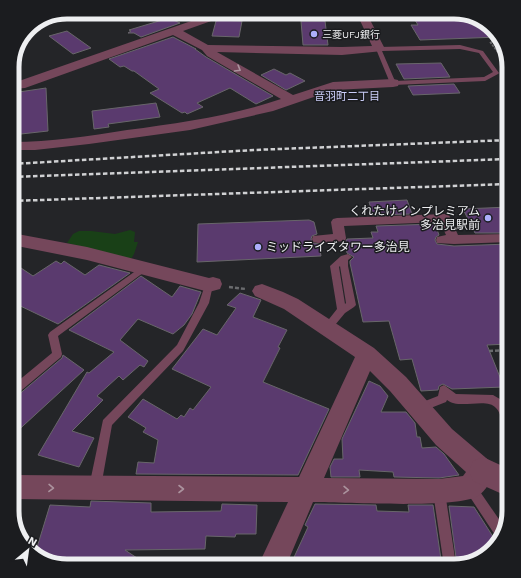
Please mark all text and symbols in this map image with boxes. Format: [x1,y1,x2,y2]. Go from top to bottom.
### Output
marker: 三菱UFJ銀行 [309,29,319,39]
place label: 三菱UFJ銀行 [322,29,380,40]
one-way arrow [234,65,241,72]
district label: 音羽町二丁目 [314,90,380,103]
place label: くれたけインプレミアム 多治見駅前 [349,204,480,232]
marker: くれたけインプレミアム 多治見駅前 [483,213,493,223]
place label: ミッドライズタワー多治見 [266,240,410,254]
marker: ミッドライズタワー多治見 [253,242,263,252]
one-way arrow [48,484,54,492]
one-way arrow [178,485,184,493]
one-way arrow [343,486,349,494]
north arrow [8,530,48,570]
text: N [26,534,39,549]

